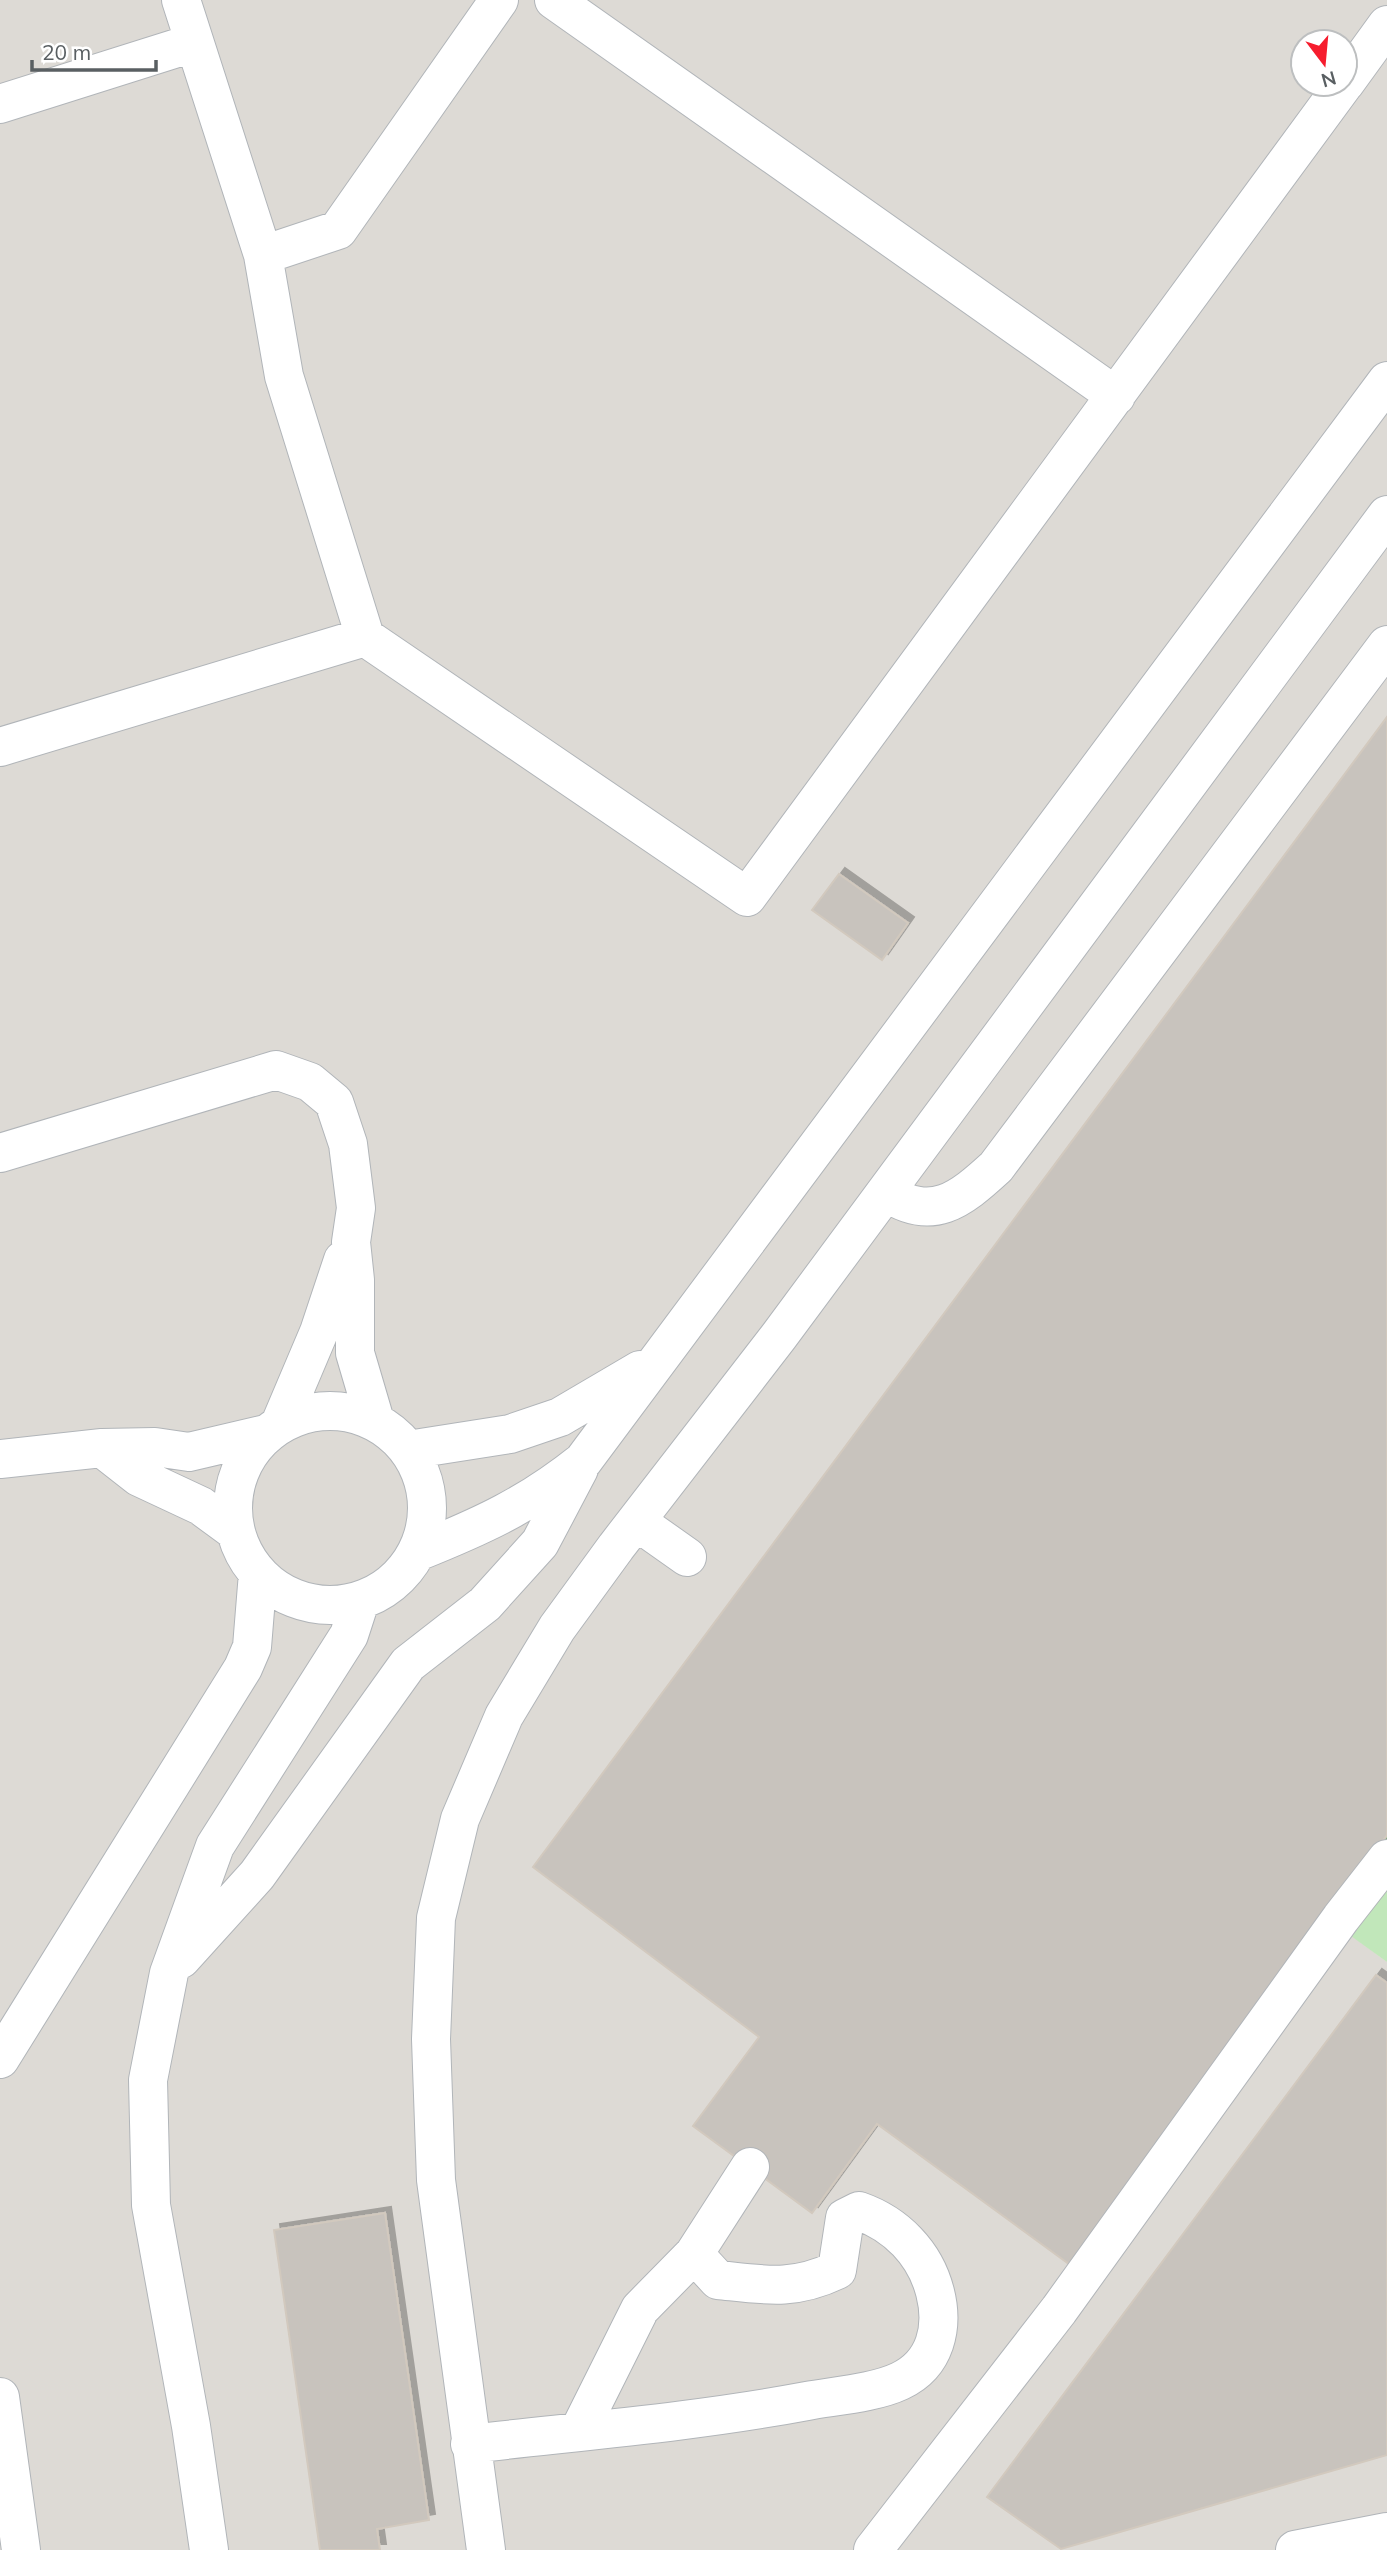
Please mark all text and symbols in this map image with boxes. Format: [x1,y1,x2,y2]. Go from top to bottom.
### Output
scale bar [32,28,156,72]
north arrow [1289,28,1359,98]
text: 20 m [42,39,91,65]
text: N [1318,66,1339,93]

